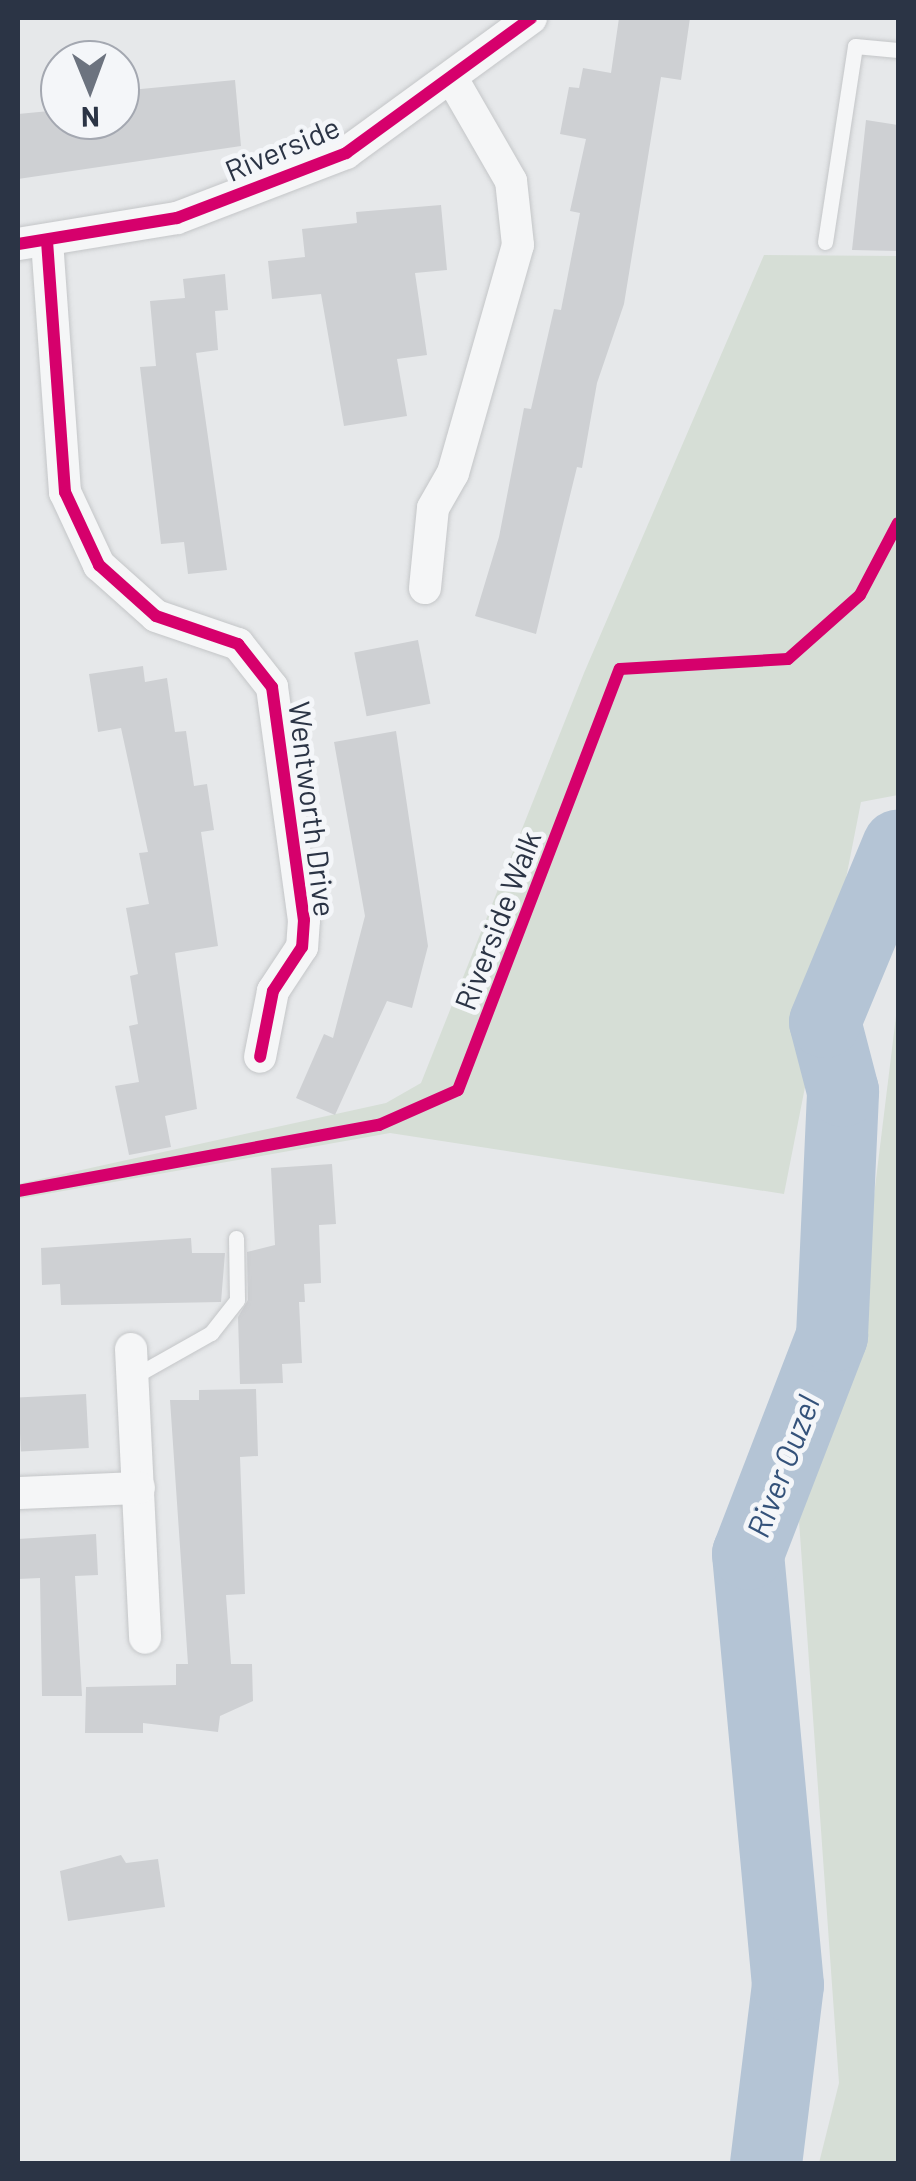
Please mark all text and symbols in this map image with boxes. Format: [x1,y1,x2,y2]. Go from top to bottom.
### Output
north arrow [40,40,140,140]
text: N [81,101,100,135]
street label: Riverside [219,108,345,188]
street label: Wentworth Drive [282,699,344,919]
street label: Riverside Walk [446,825,548,1015]
water label: River Ouzel [737,1390,827,1542]

